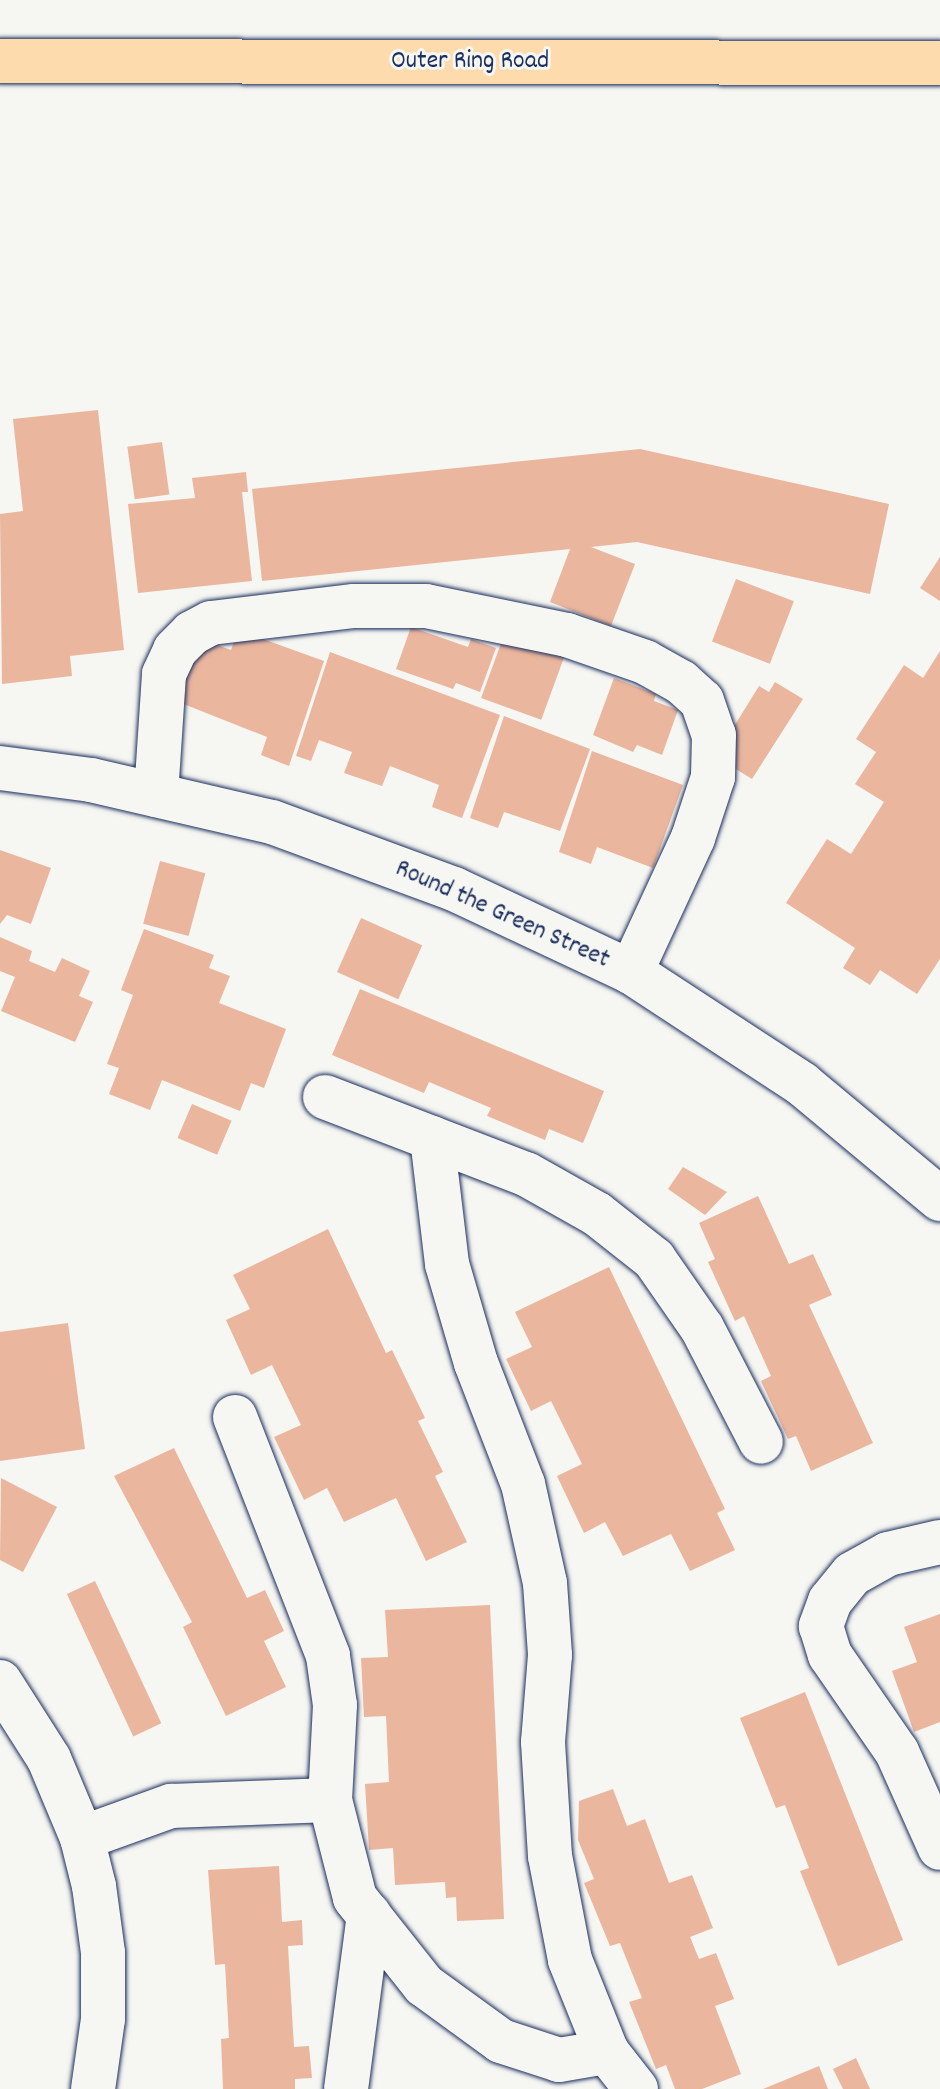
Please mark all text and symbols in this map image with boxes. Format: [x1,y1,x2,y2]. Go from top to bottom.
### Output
street label: Outer Ring Road [391,46,549,78]
street label: Round the Green Street [390,854,614,976]

